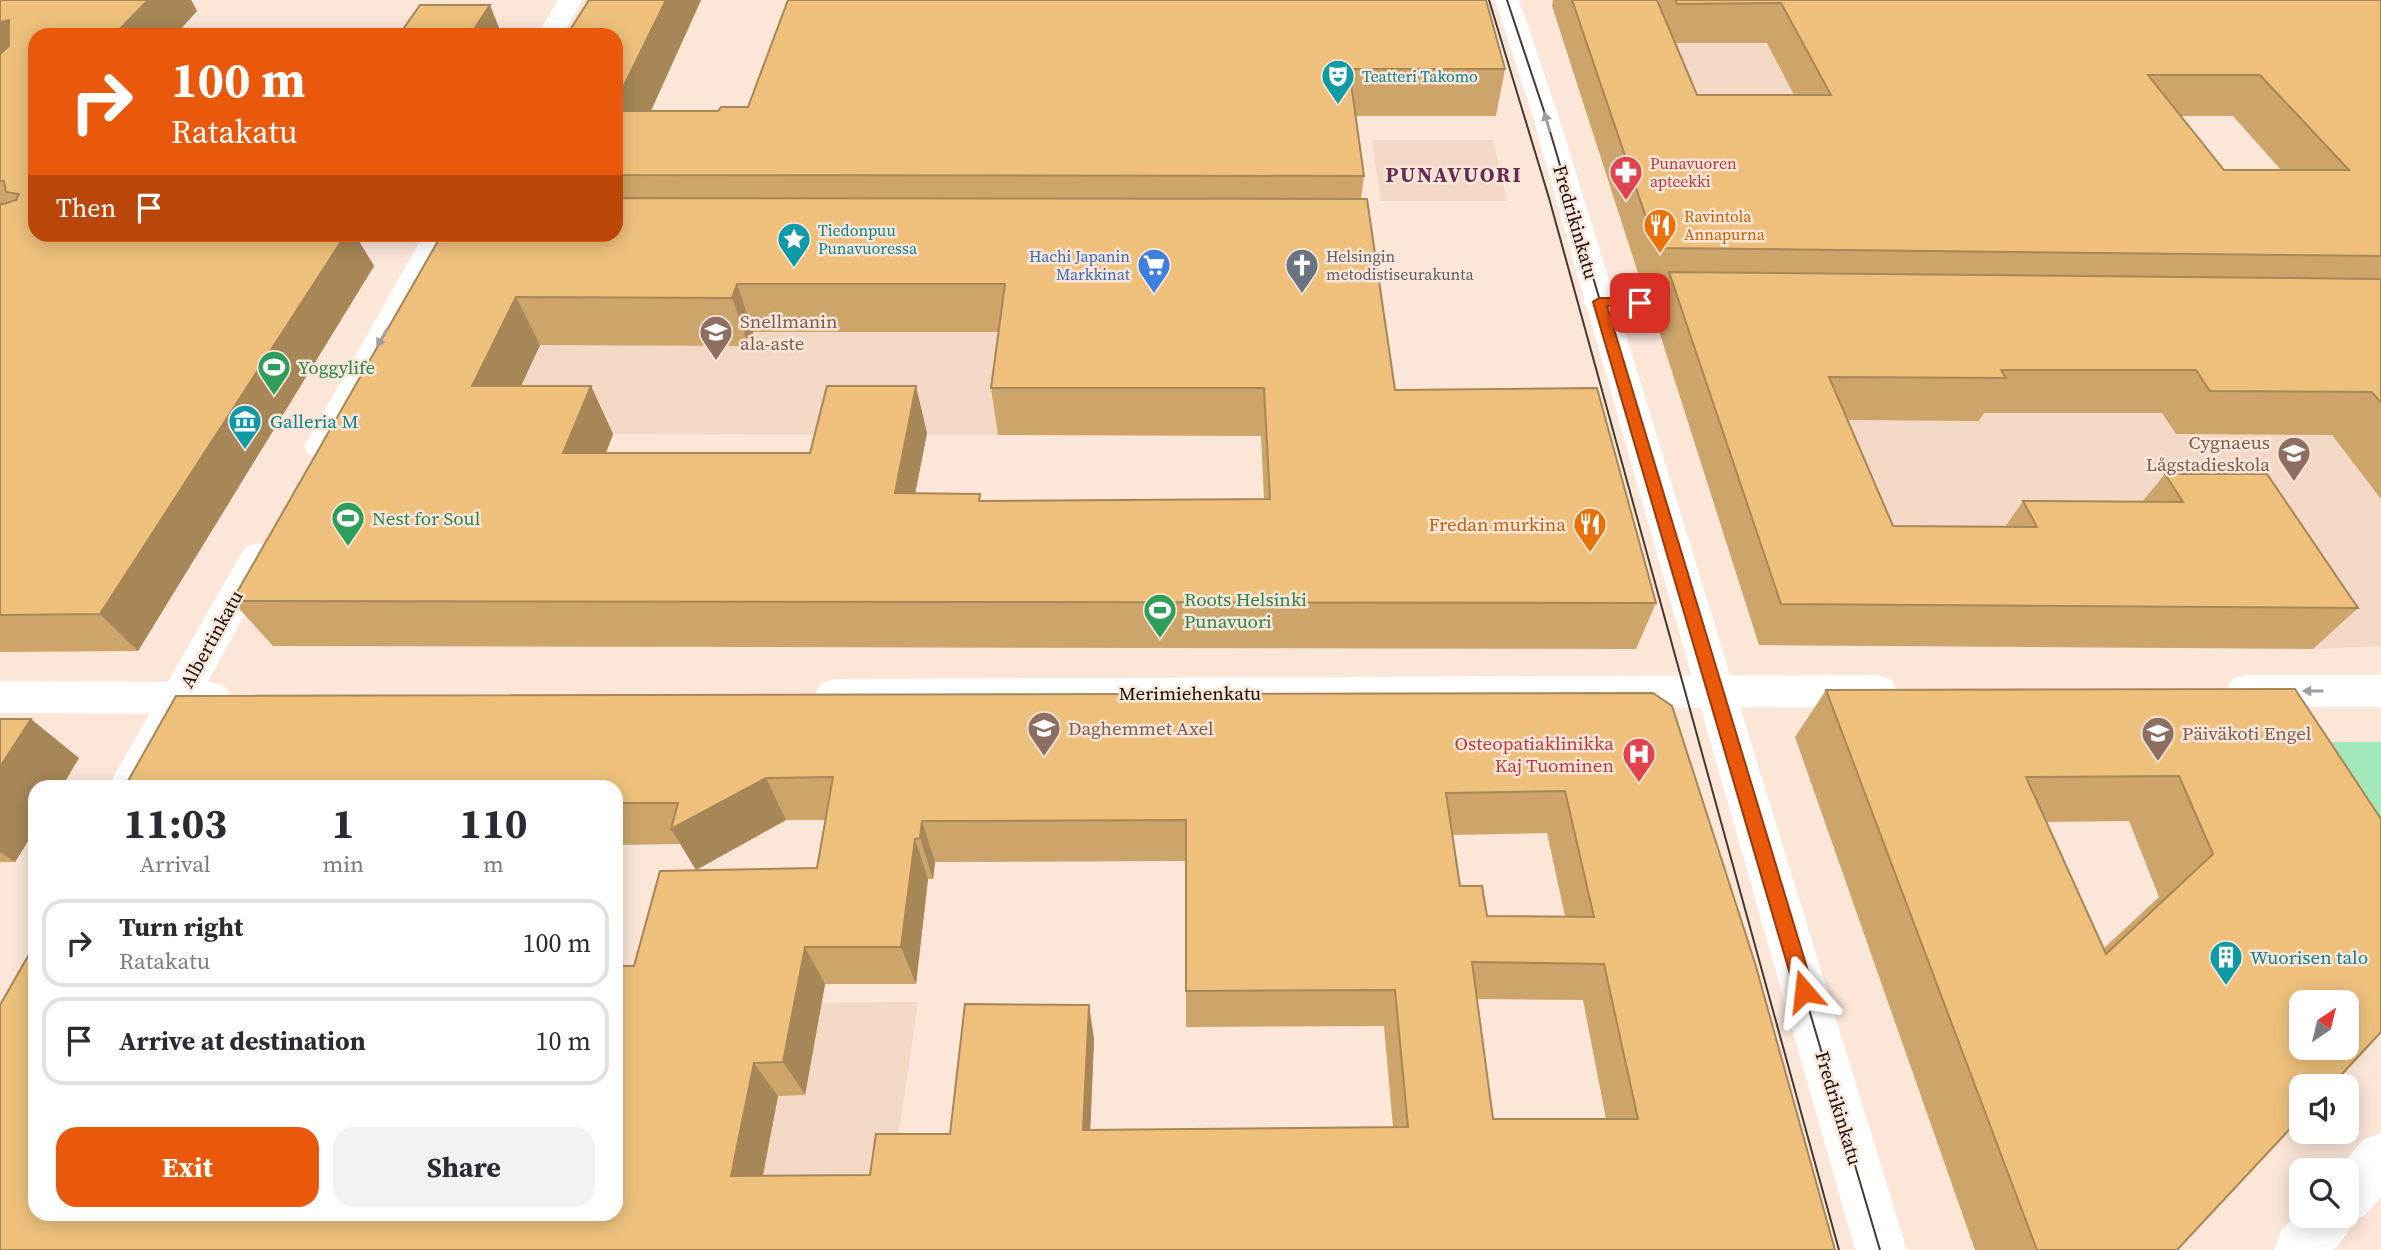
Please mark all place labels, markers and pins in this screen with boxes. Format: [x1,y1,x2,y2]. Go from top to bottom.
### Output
theatre icon: Teatteri Takomo [1319,57,1357,106]
place label: Teatteri Takomo [1362,65,1478,87]
place label: Punavuoren apteekki [1650,152,1737,192]
pharmacy icon: Punavuoren apteekki [1607,153,1645,202]
place label: Ravintola Annapurna [1684,205,1766,245]
restaurant icon: Ravintola Annapurna [1641,206,1679,255]
place label: Tiedonpuu Punavuoressa [818,219,918,259]
place icon: Tiedonpuu Punavuoressa [775,220,813,269]
place label: Hachi Japanin Markkinat [1029,245,1131,285]
place label: Helsingin metodistiseurakunta [1326,245,1474,285]
supermarket icon: Hachi Japanin Markkinat [1135,246,1173,295]
church icon: Helsingin metodistiseurakunta [1283,246,1321,295]
pin [1610,273,1670,333]
place label: Snellmanin ala-aste [740,308,837,356]
school or university icon: Snellmanin ala-aste [697,313,735,362]
sports icon: Yoggylife [255,348,293,397]
place label: Yoggylife [298,354,375,380]
museum icon: Galleria M [226,402,264,451]
place label: Galleria M [270,408,359,434]
place label: Cygnaeus Lågstadieskola [2146,429,2270,477]
school or university icon: Cygnaeus Lågstadieskola [2275,434,2313,483]
sports icon: Nest for Soul [329,499,367,548]
place label: Nest for Soul [372,505,481,531]
restaurant icon: Fredan murkina [1571,505,1609,554]
place label: Fredan murkina [1429,511,1566,537]
place label: Roots Helsinki Punavuori [1184,586,1307,634]
sports icon: Roots Helsinki Punavuori [1141,591,1179,640]
school or university icon: Daghemmet Axel [1025,709,1063,758]
school or university icon: Päiväkoti Engel [2139,714,2177,763]
place label: Daghemmet Axel [1068,715,1214,741]
place label: Päiväkoti Engel [2182,720,2312,746]
place label: Osteopatiaklinikka Kaj Tuominen [1455,730,1614,778]
hospital icon: Osteopatiaklinikka Kaj Tuominen [1620,735,1658,784]
building icon: Wuorisen talo [2207,938,2245,987]
place label: Wuorisen talo [2250,944,2368,970]

